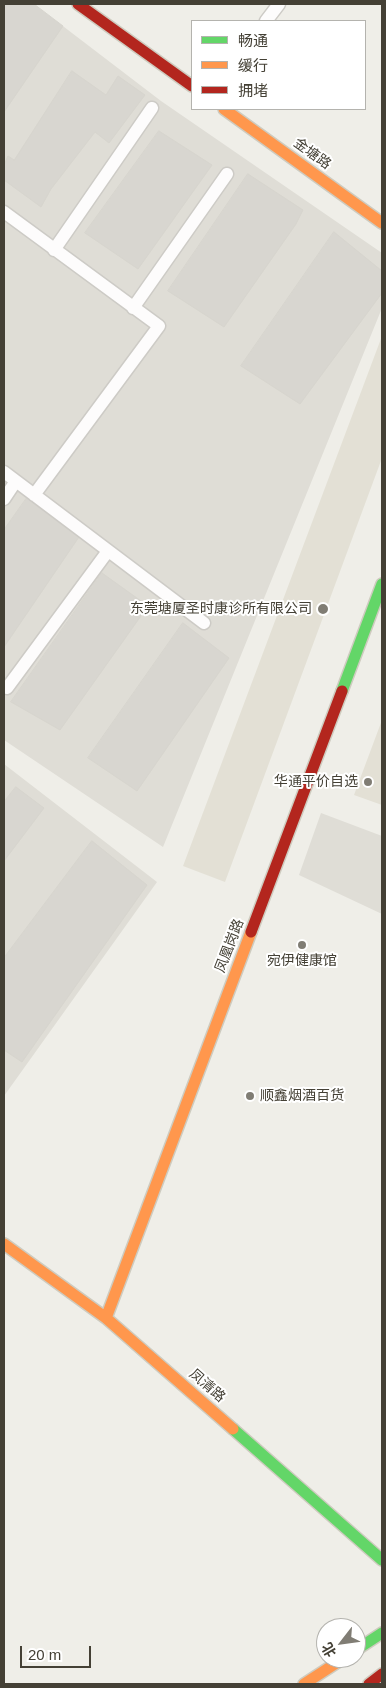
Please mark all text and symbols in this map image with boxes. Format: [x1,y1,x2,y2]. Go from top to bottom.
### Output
legend [191,20,366,110]
text: 畅通 [238,32,268,49]
text: 缓行 [238,57,268,74]
text: 拥堵 [238,82,268,99]
street label: 金塘路 [290,135,334,173]
place label: 东莞塘厦圣时康诊所有限公司 [130,601,312,617]
marker: 东莞塘厦圣时康诊所有限公司 [316,602,330,616]
place label: 华通平价自选 [274,774,358,790]
marker: 华通平价自选 [362,776,374,788]
street label: 凤凰岗路 [212,917,248,975]
marker: 宛伊健康馆 [296,939,308,951]
place label: 宛伊健康馆 [267,953,337,969]
place label: 顺鑫烟酒百货 [260,1088,344,1104]
marker: 顺鑫烟酒百货 [244,1090,256,1102]
street label: 凤清路 [186,1366,228,1406]
north arrow [316,1618,366,1668]
scale bar [22,1636,94,1668]
text: 北 [318,1640,339,1660]
text: 20 m [28,1646,61,1663]

